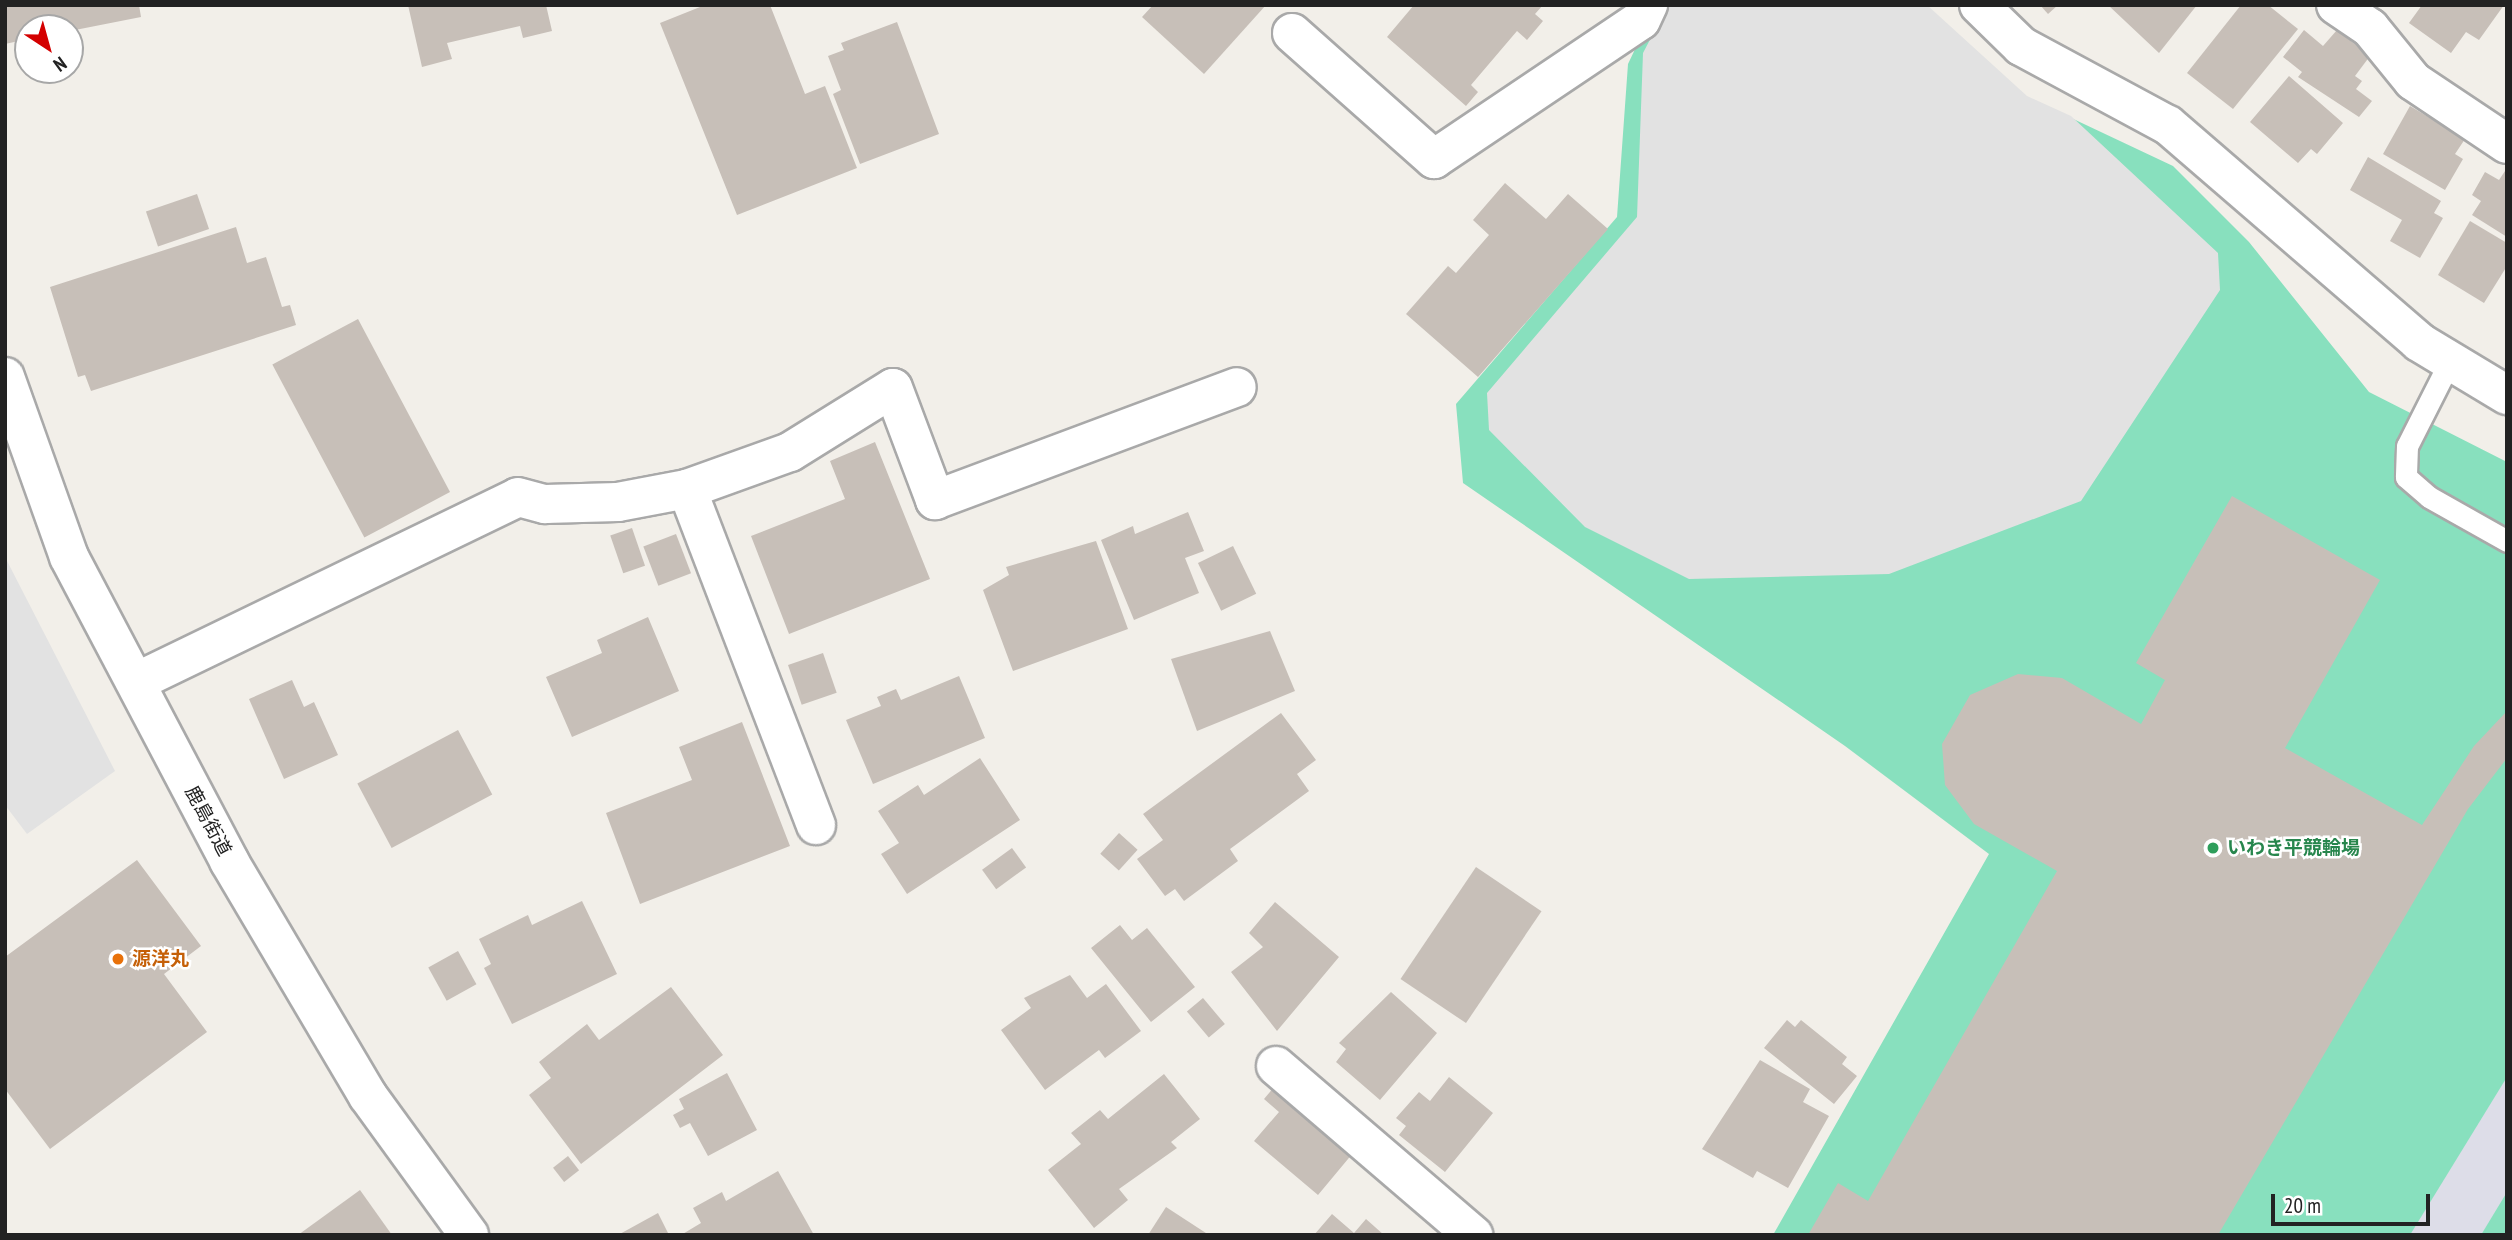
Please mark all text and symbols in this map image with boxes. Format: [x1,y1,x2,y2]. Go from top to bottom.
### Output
north arrow [14,14,84,84]
text: N [49,52,71,77]
street label: 鹿島街道 [180,782,236,860]
place label: いわき平競輪場 [2227,837,2360,859]
marker: いわき平競輪場 [2205,840,2221,856]
place label: 源洋丸 [132,948,189,970]
marker: 源洋丸 [110,951,126,967]
scale bar [2274,1180,2433,1224]
text: 20 m [2284,1192,2321,1219]

